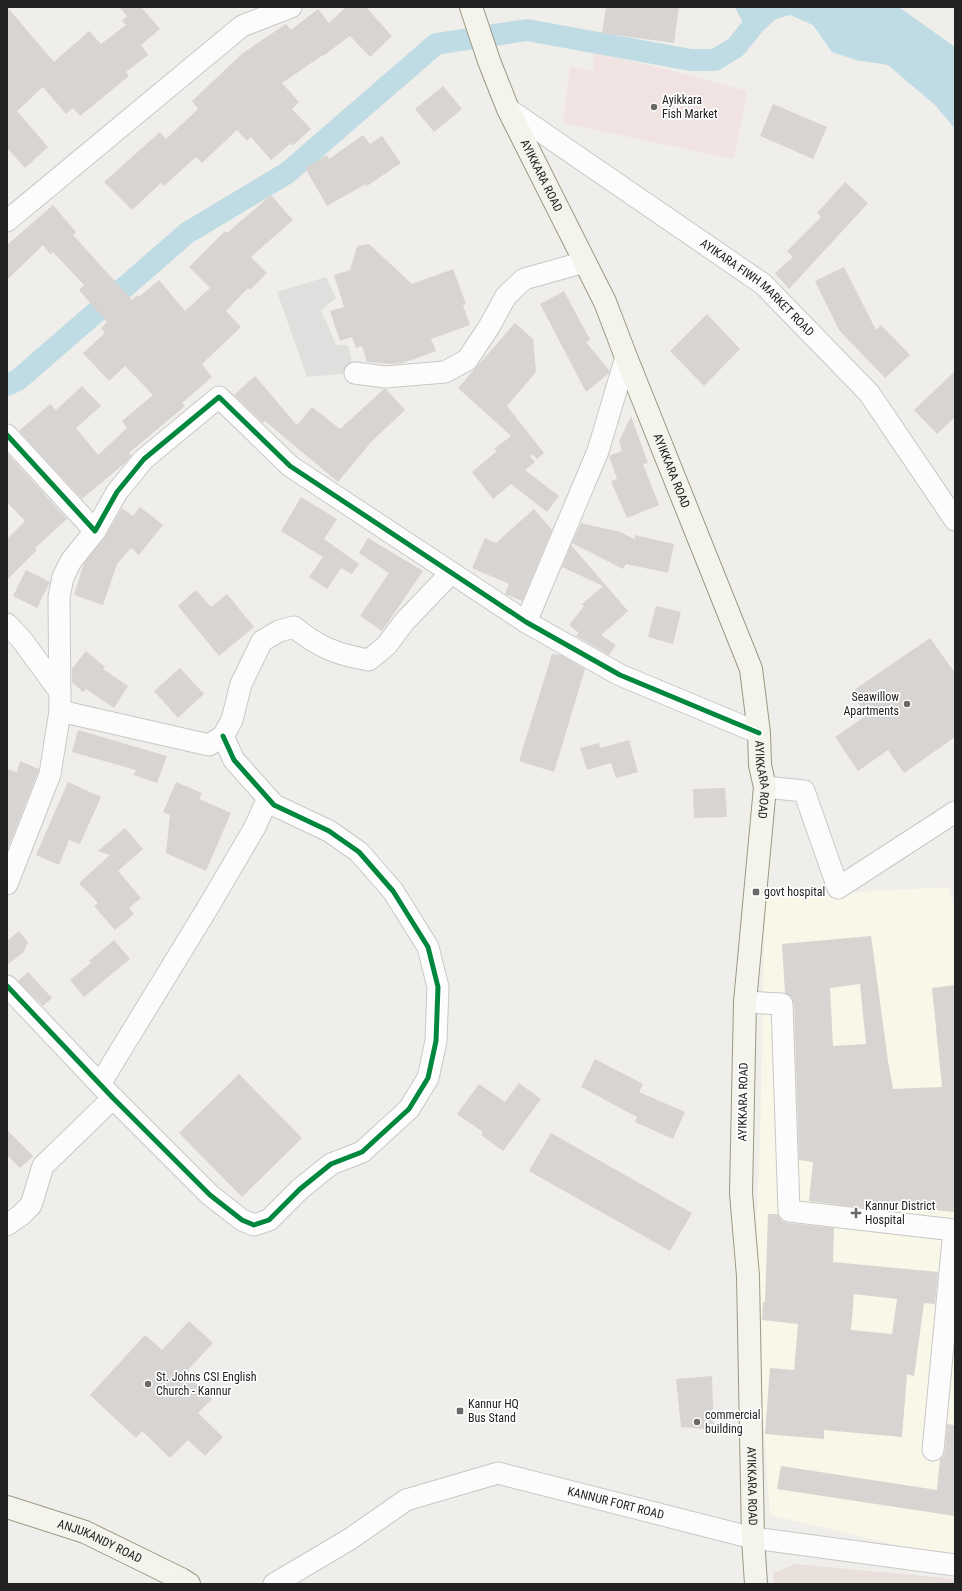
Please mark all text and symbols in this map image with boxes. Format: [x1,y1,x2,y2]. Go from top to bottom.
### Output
place label: Ayikkara Fish Market [662,93,718,121]
marker: Ayikkara Fish Market [649,102,659,112]
street label: AYIKKARA ROAD [517,137,565,214]
street label: AYIKARA FIWH MARKET ROAD [698,236,817,339]
street label: AYIKKARA ROAD [650,432,693,510]
place label: Seawillow Apartments [843,690,899,718]
marker: Seawillow Apartments [902,699,912,709]
street label: AYIKKARA ROAD [752,740,772,820]
place label: govt hospital [764,885,825,899]
marker: govt hospital [751,887,761,897]
street label: AYIKKARA ROAD [735,1062,751,1142]
place label: Kannur District Hospital [865,1199,936,1227]
marker: Kannur District Hospital [850,1207,862,1219]
place label: St. Johns CSI English Church - Kannur [156,1370,257,1398]
marker: St. Johns CSI English Church - Kannur [143,1379,153,1389]
place label: Kannur HQ Bus Stand [468,1397,519,1425]
marker: Kannur HQ Bus Stand [455,1406,465,1416]
place label: commercial building [705,1408,761,1436]
marker: commercial building [692,1417,702,1427]
street label: AYIKKARA ROAD [744,1446,760,1526]
street label: KANNUR FORT ROAD [566,1484,666,1522]
street label: ANJUKANDY ROAD [56,1517,144,1566]

